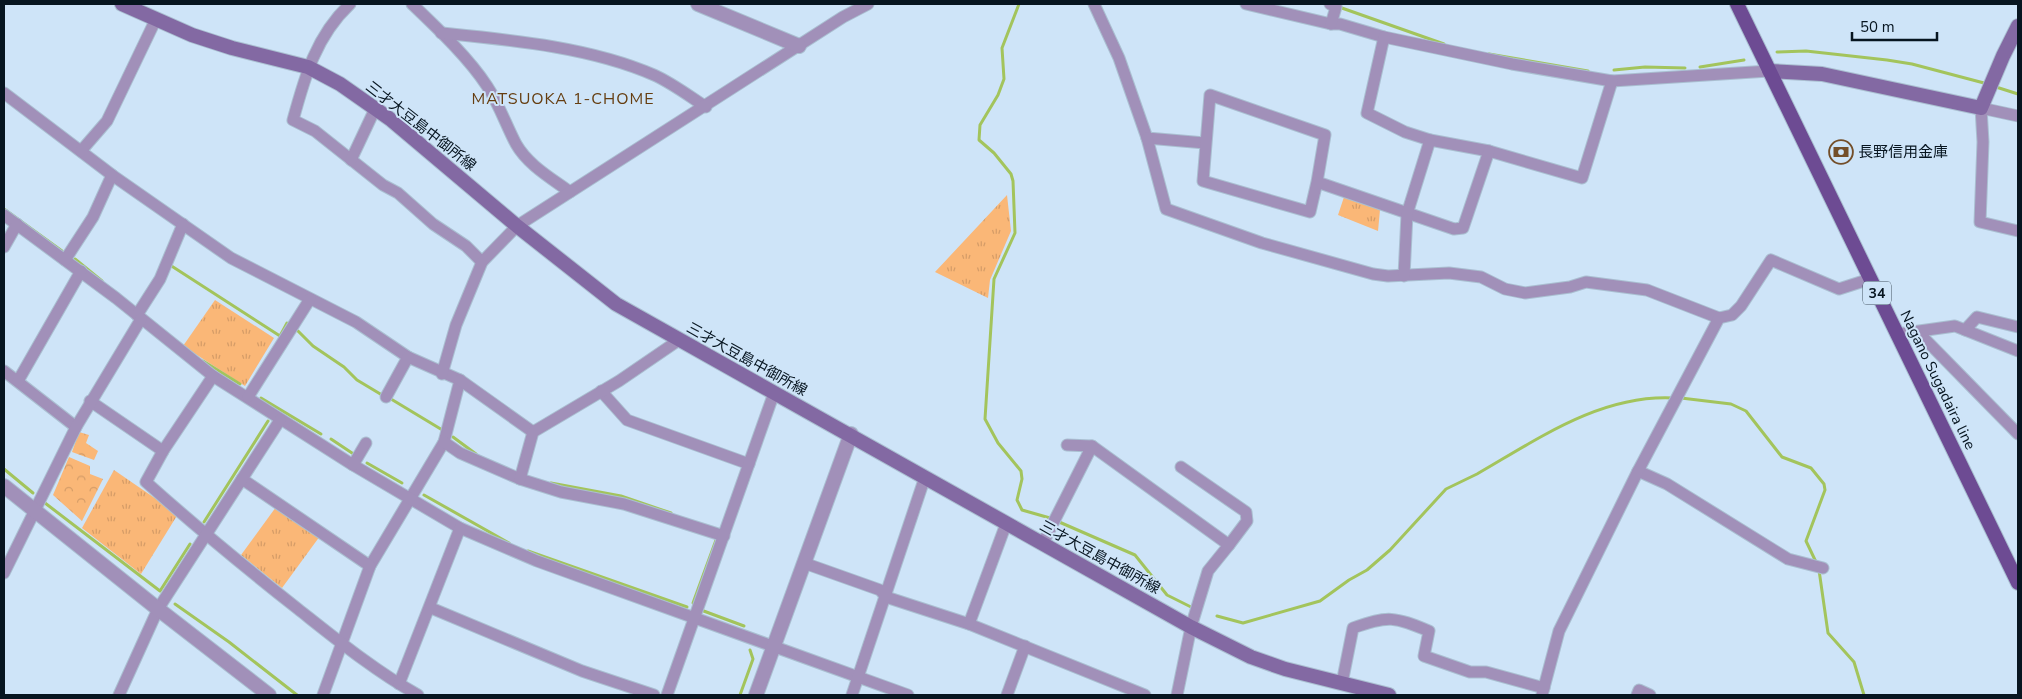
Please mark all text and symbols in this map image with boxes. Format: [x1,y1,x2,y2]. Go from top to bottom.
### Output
scale bar [1852,10,1937,42]
text: 50 m [1860,17,1895,37]
street label: 三才大豆島中御所線 [362,77,480,175]
district label: MATSUOKA 1-CHOME [471,88,655,110]
bank icon: 長野信用金庫 [1828,139,1854,165]
place label: 長野信用金庫 [1858,142,1948,162]
road number: 34 [1863,282,1891,304]
street label: Nagano Sugadaira line [1896,307,1980,453]
street label: 三才大豆島中御所線 [683,318,811,400]
street label: 三才大豆島中御所線 [1036,516,1164,598]

